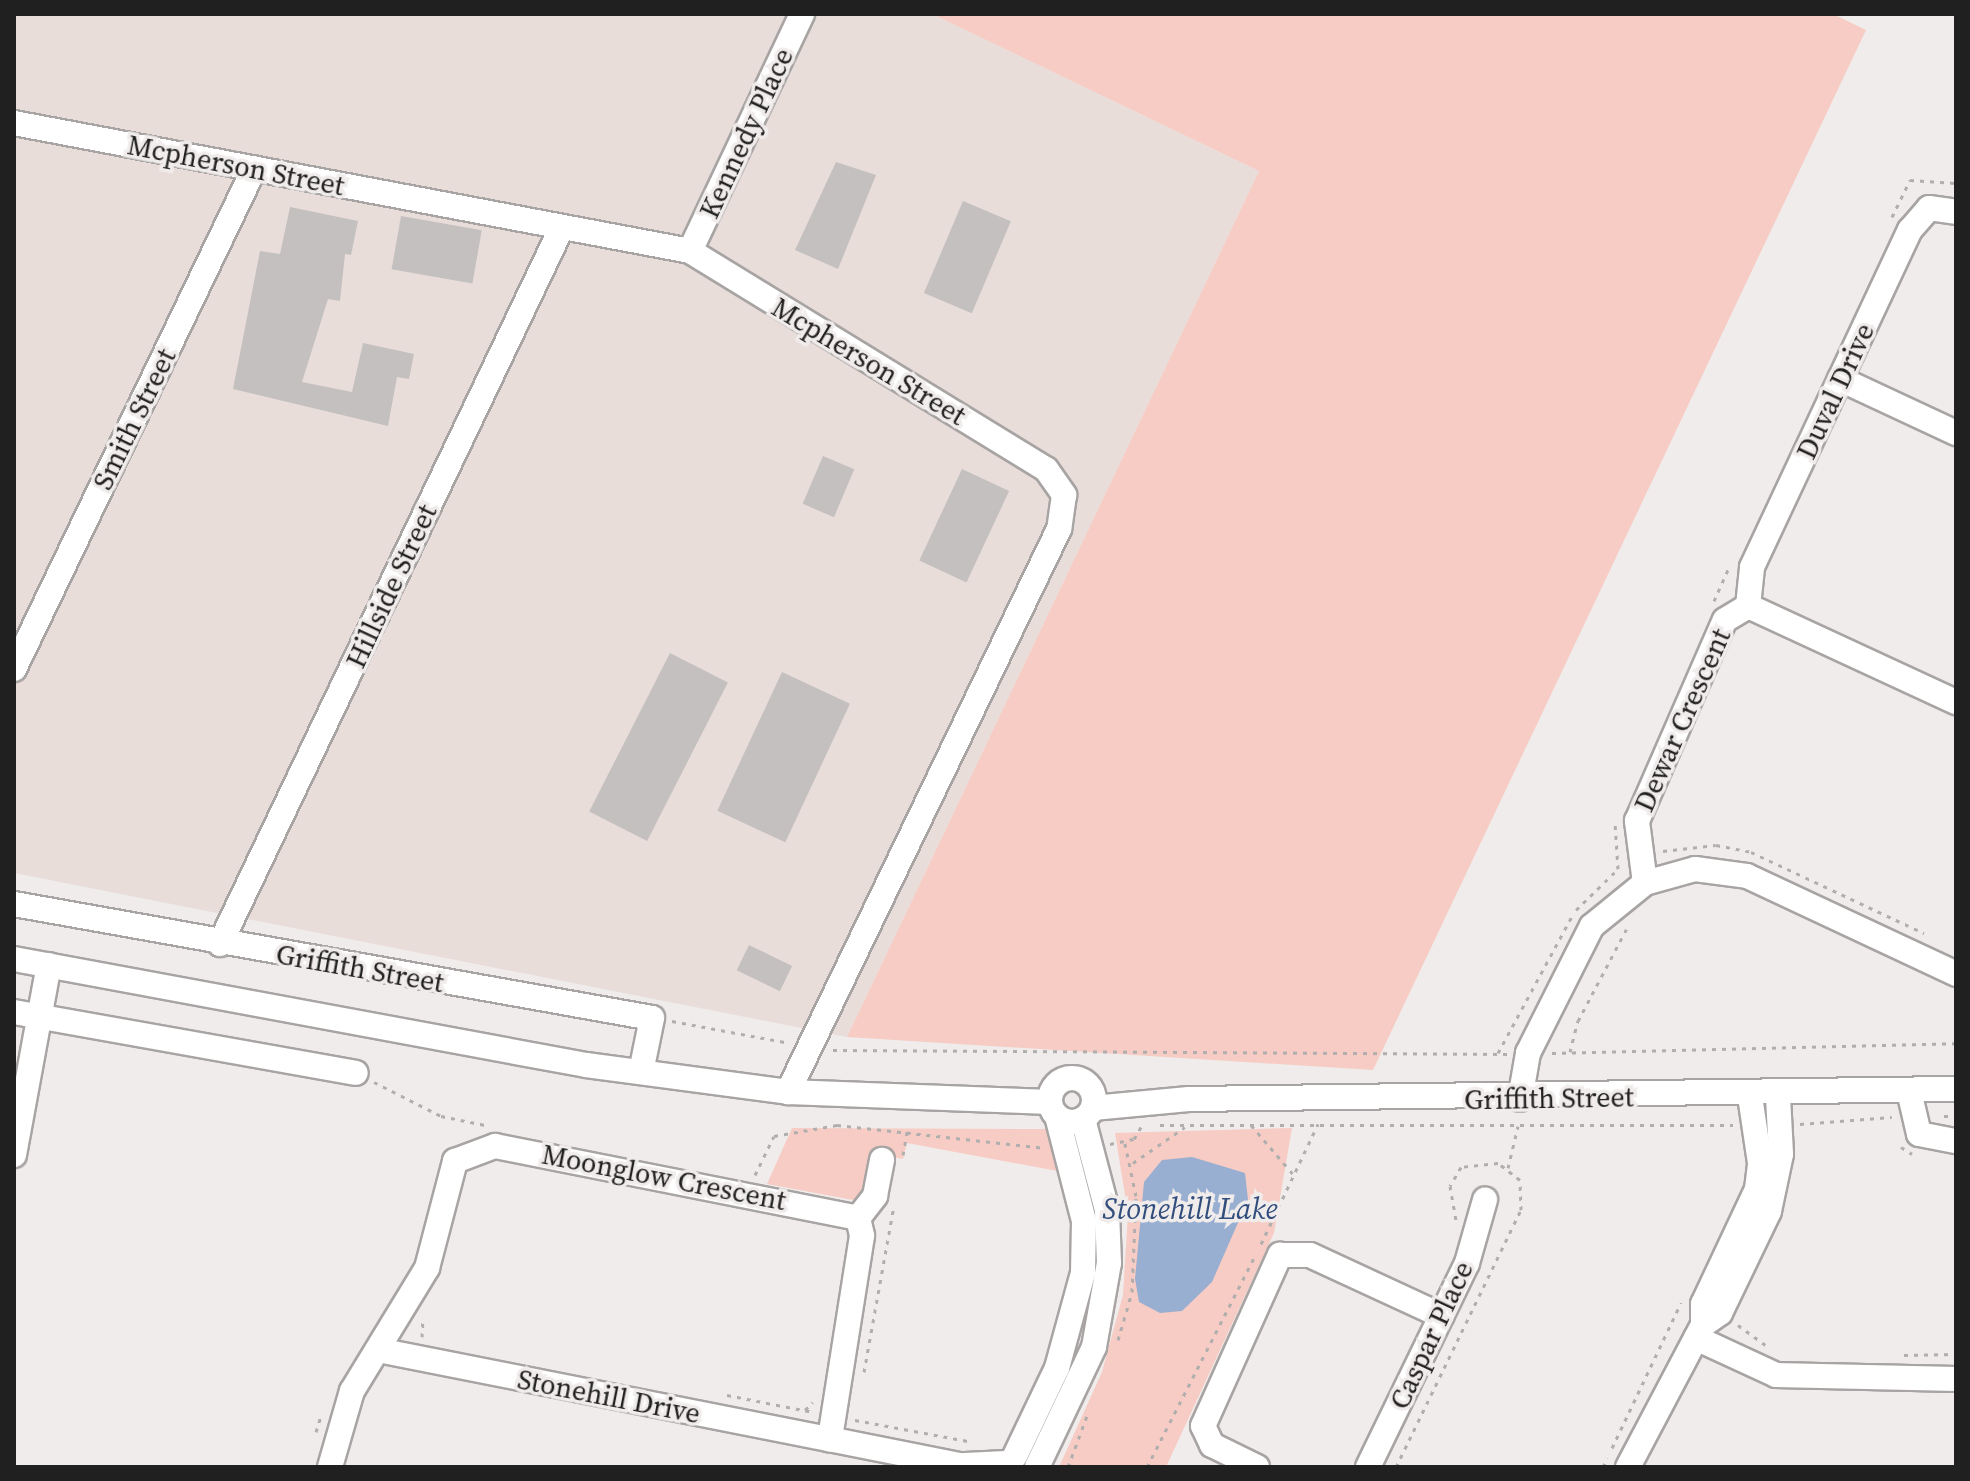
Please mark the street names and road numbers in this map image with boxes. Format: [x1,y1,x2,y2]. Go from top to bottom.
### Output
street label: Kennedy Place [692,43,800,223]
street label: Mcpherson Street [125,128,347,202]
street label: Mcpherson Street [766,290,972,432]
street label: Duval Drive [1789,318,1881,464]
street label: Smith Street [85,343,183,495]
street label: Hillside Street [338,499,444,673]
street label: Dewar Crescent [1627,623,1737,817]
street label: Griffith Street [274,937,446,999]
street label: Griffith Street [1464,1080,1634,1116]
street label: Moonglow Crescent [539,1137,789,1217]
street label: Caspar Place [1382,1256,1480,1414]
street label: Stonehill Drive [515,1362,703,1430]

